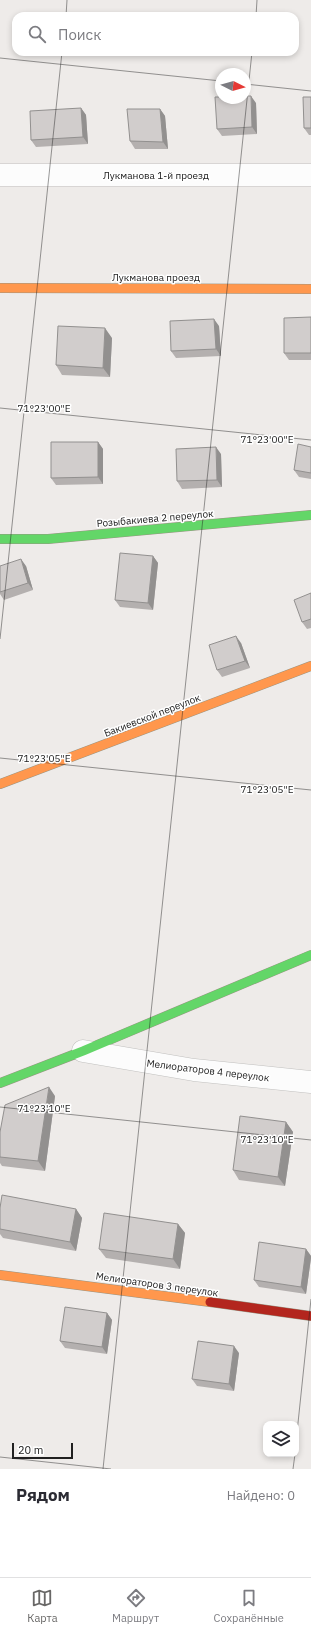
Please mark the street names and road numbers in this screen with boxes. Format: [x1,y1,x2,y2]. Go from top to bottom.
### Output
street label: Лукманова 1-й проезд [103,169,209,182]
street label: Лукманова проезд [112,271,200,284]
street label: Розыбакиева 2 переулок [96,507,214,530]
street label: Бакиевской переулок [102,691,203,740]
street label: Мелиораторов 4 переулок [146,1057,271,1085]
street label: Мелиораторов 3 переулок [95,1269,220,1300]

